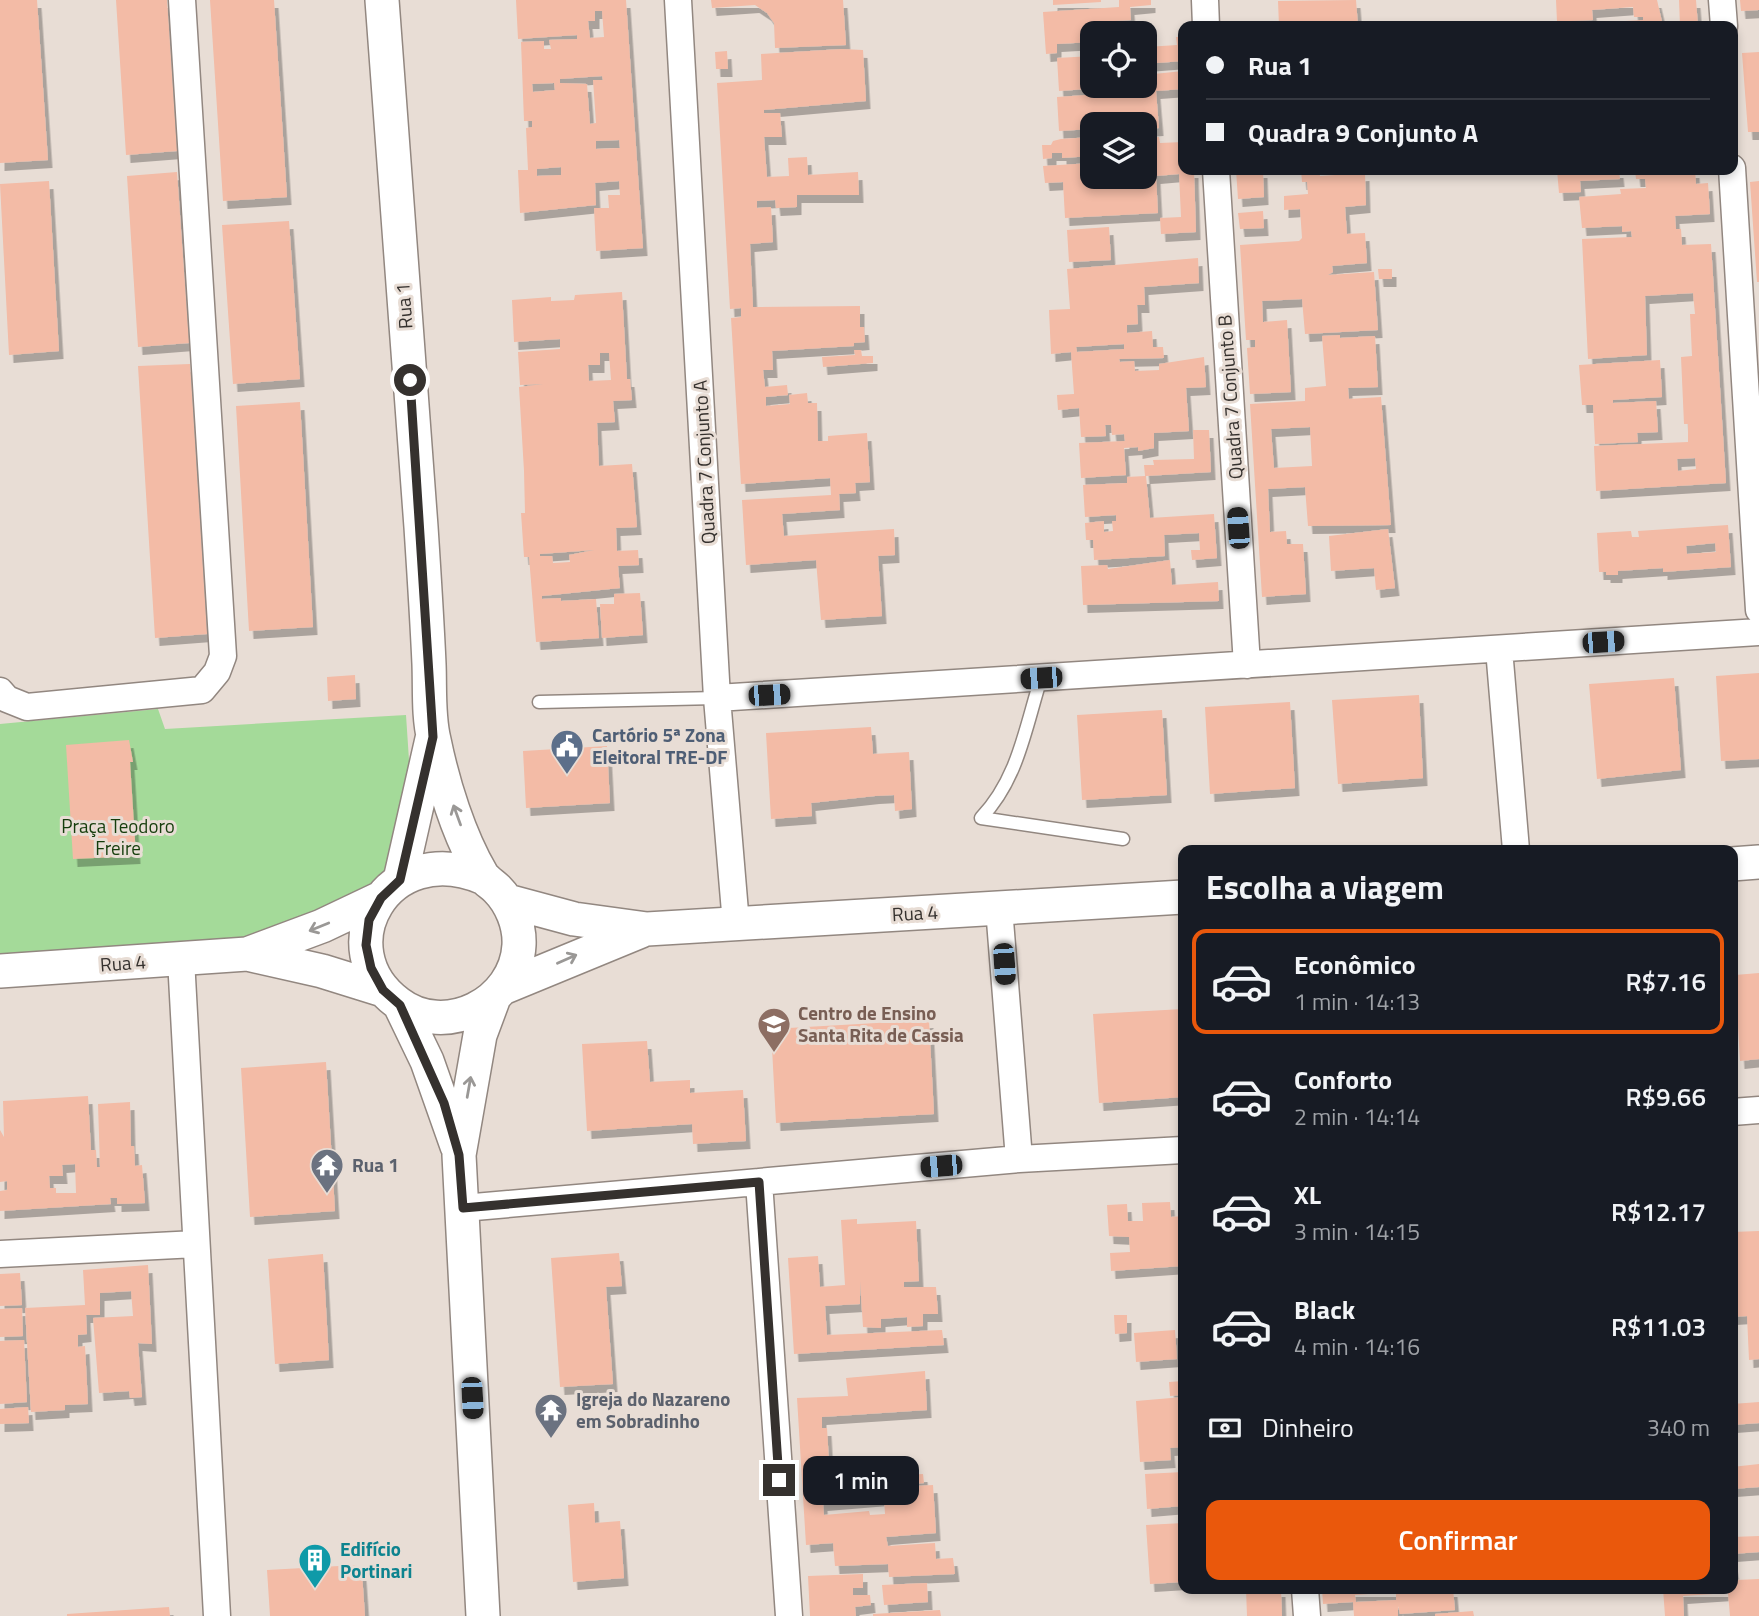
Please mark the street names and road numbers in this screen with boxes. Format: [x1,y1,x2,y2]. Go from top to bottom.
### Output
street label: Rua 1 [387,282,420,330]
street label: Quadra 7 Conjunto B [1209,314,1250,480]
street label: Quadra 7 Conjunto A [685,379,722,545]
street label: Rua 4 [891,897,939,928]
street label: Rua 4 [99,946,147,979]

